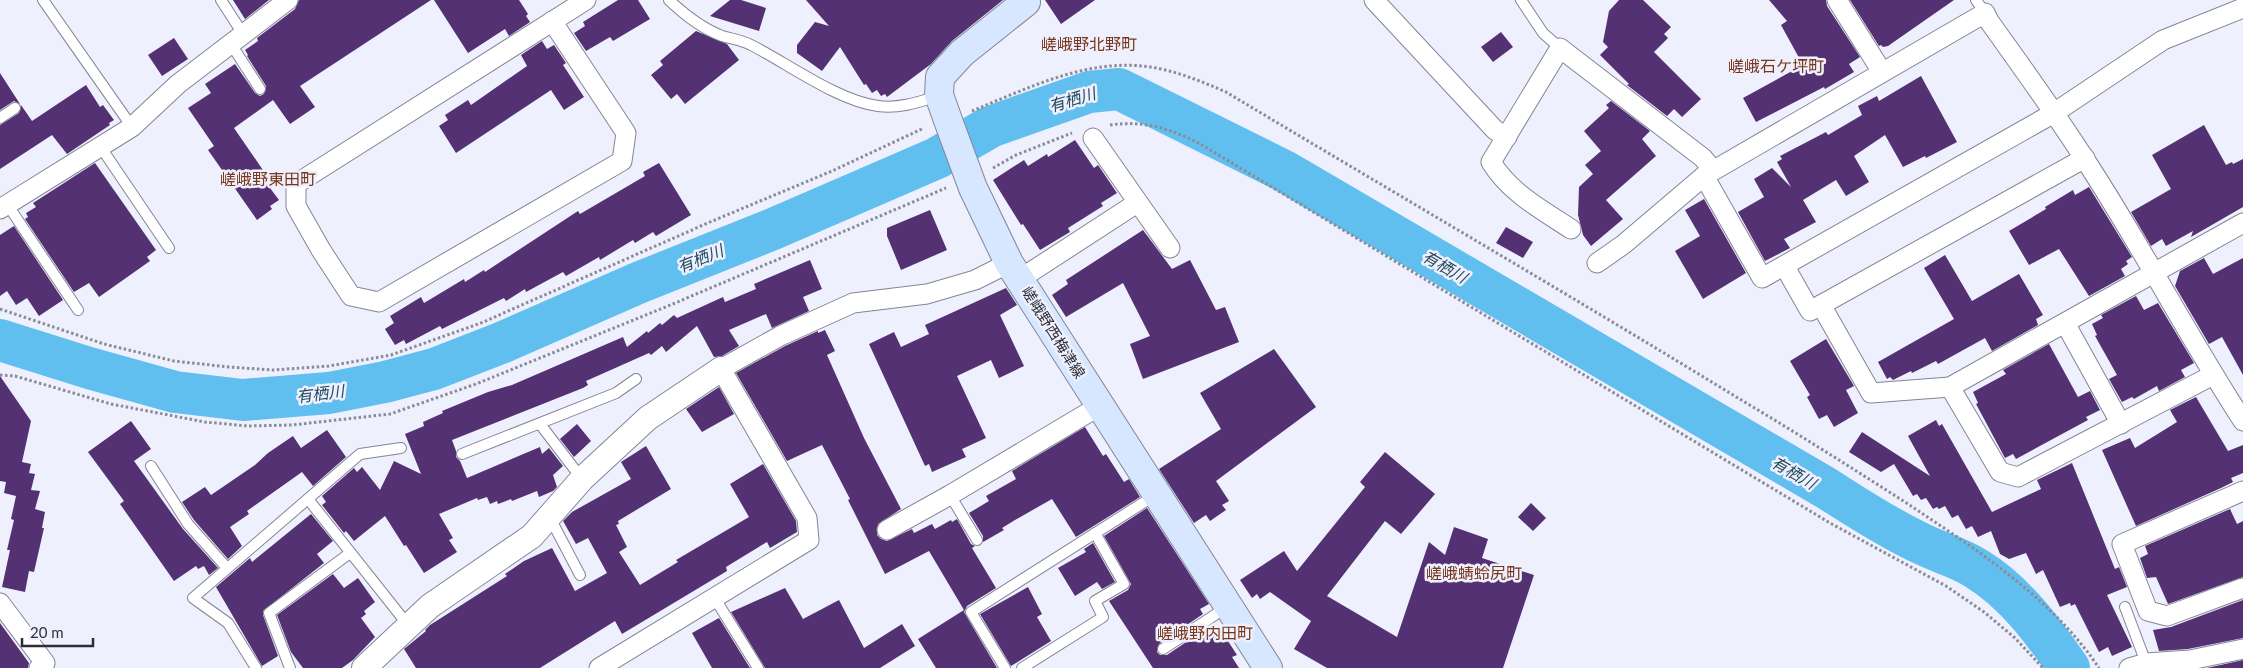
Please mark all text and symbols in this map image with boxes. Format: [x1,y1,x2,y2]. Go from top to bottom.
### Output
district label: 嵯峨野北野町 [1041,34,1137,53]
district label: 嵯峨石ケ坪町 [1728,56,1824,75]
water label: 有栖川 [1046,82,1100,115]
district label: 嵯峨野東田町 [220,169,316,188]
water label: 有栖川 [674,239,728,276]
water label: 有栖川 [1419,246,1472,287]
street label: 嵯峨野西梅津線 [1019,283,1089,381]
water label: 有栖川 [295,380,347,405]
water label: 有栖川 [1768,452,1821,493]
district label: 嵯峨蜻蛉尻町 [1426,563,1522,582]
scale bar [22,616,94,648]
text: 20 m [30,623,64,641]
district label: 嵯峨野内田町 [1157,623,1253,642]

